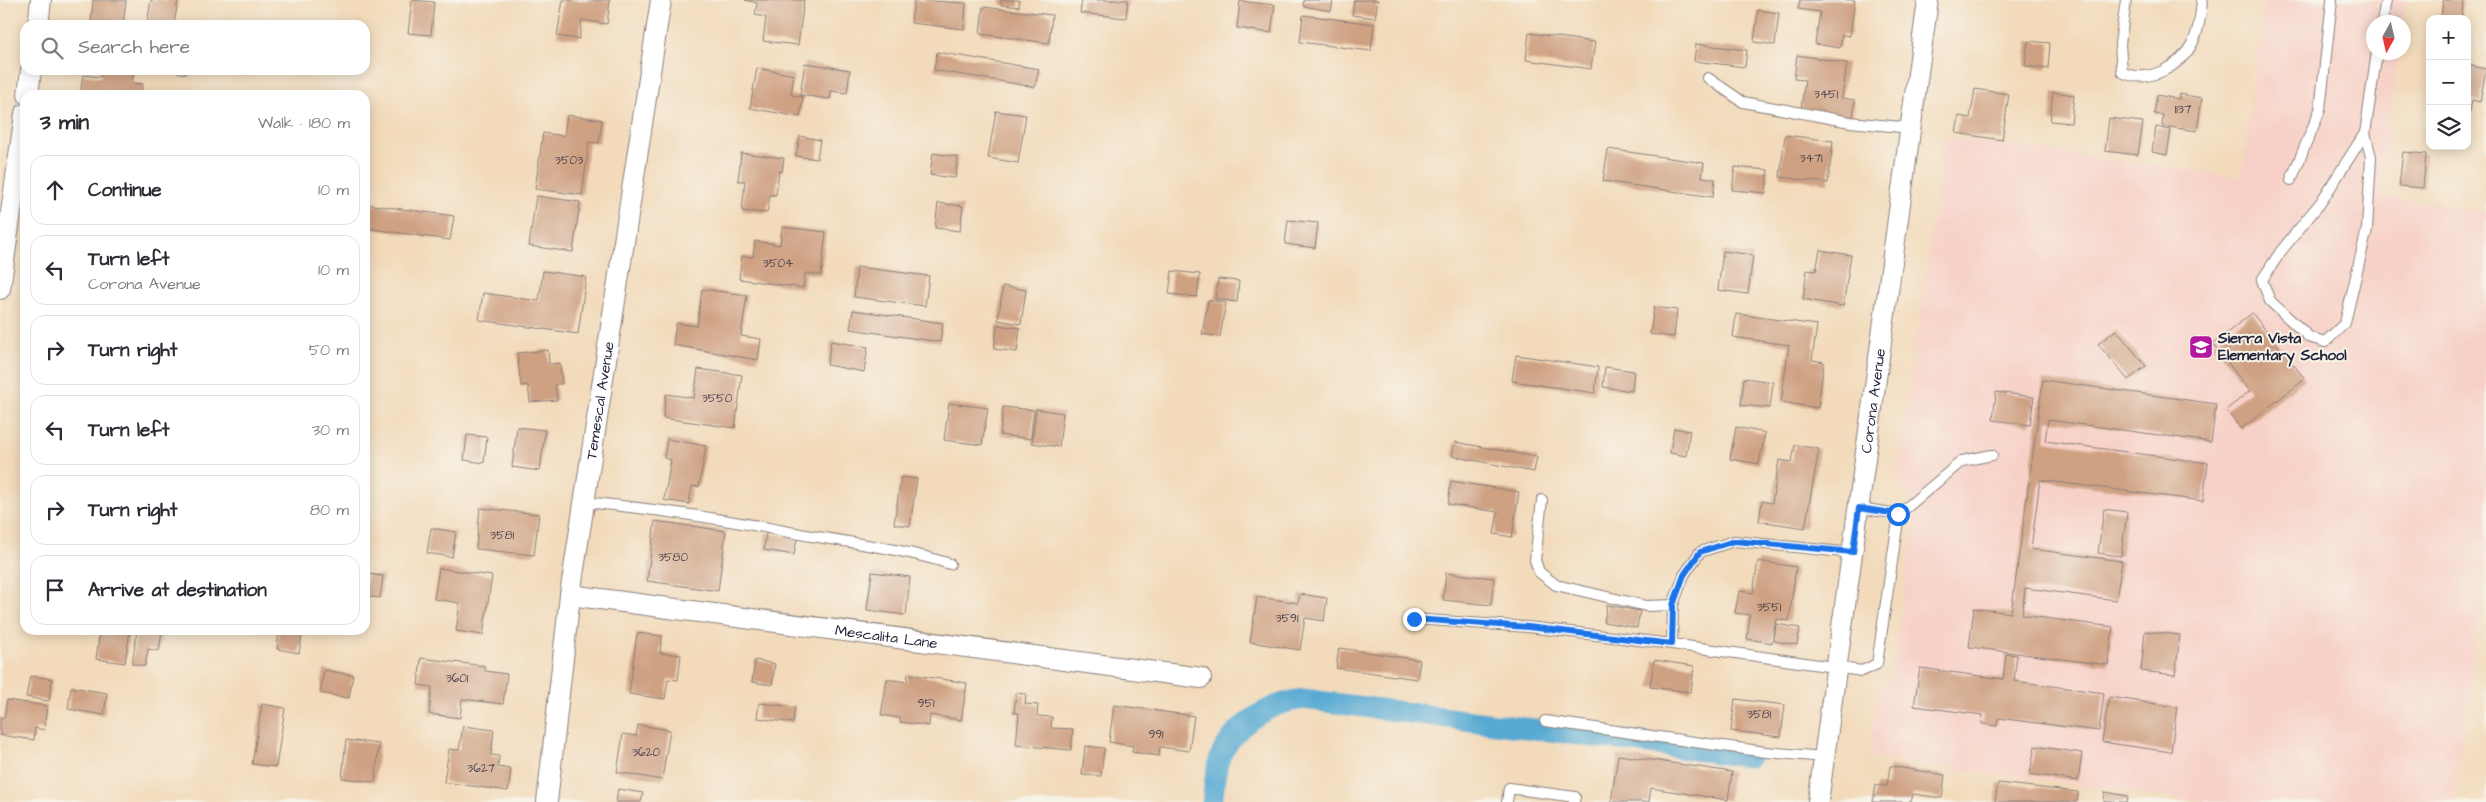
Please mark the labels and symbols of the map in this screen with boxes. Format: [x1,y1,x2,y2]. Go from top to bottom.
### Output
north arrow [2366,15,2411,60]
house number: 3451 [1814,86,1839,103]
house number: 1137 [2175,101,2192,118]
house number: 3471 [1799,150,1823,167]
house number: 3503 [555,152,583,169]
house number: 3504 [763,255,793,272]
place label: Sierra Vista Elementary School [2217,328,2347,367]
school or university icon: Sierra Vista Elementary School [2188,334,2214,360]
street label: Temescal Avenue [581,340,620,461]
street label: Corona Avenue [1856,347,1891,455]
house number: 3550 [702,390,733,407]
route start [1887,503,1910,526]
house number: 3581 [490,527,514,544]
house number: 3580 [658,549,688,566]
house number: 3551 [1757,599,1782,616]
route end [1403,608,1426,631]
house number: 3591 [1276,610,1299,627]
street label: Mescalita Lane [834,620,939,654]
house number: 3601 [446,670,469,687]
house number: 951 [918,695,935,712]
house number: 3581 [1747,706,1771,723]
house number: 991 [1148,726,1164,743]
house number: 3620 [632,744,660,761]
house number: 3627 [467,760,496,777]

